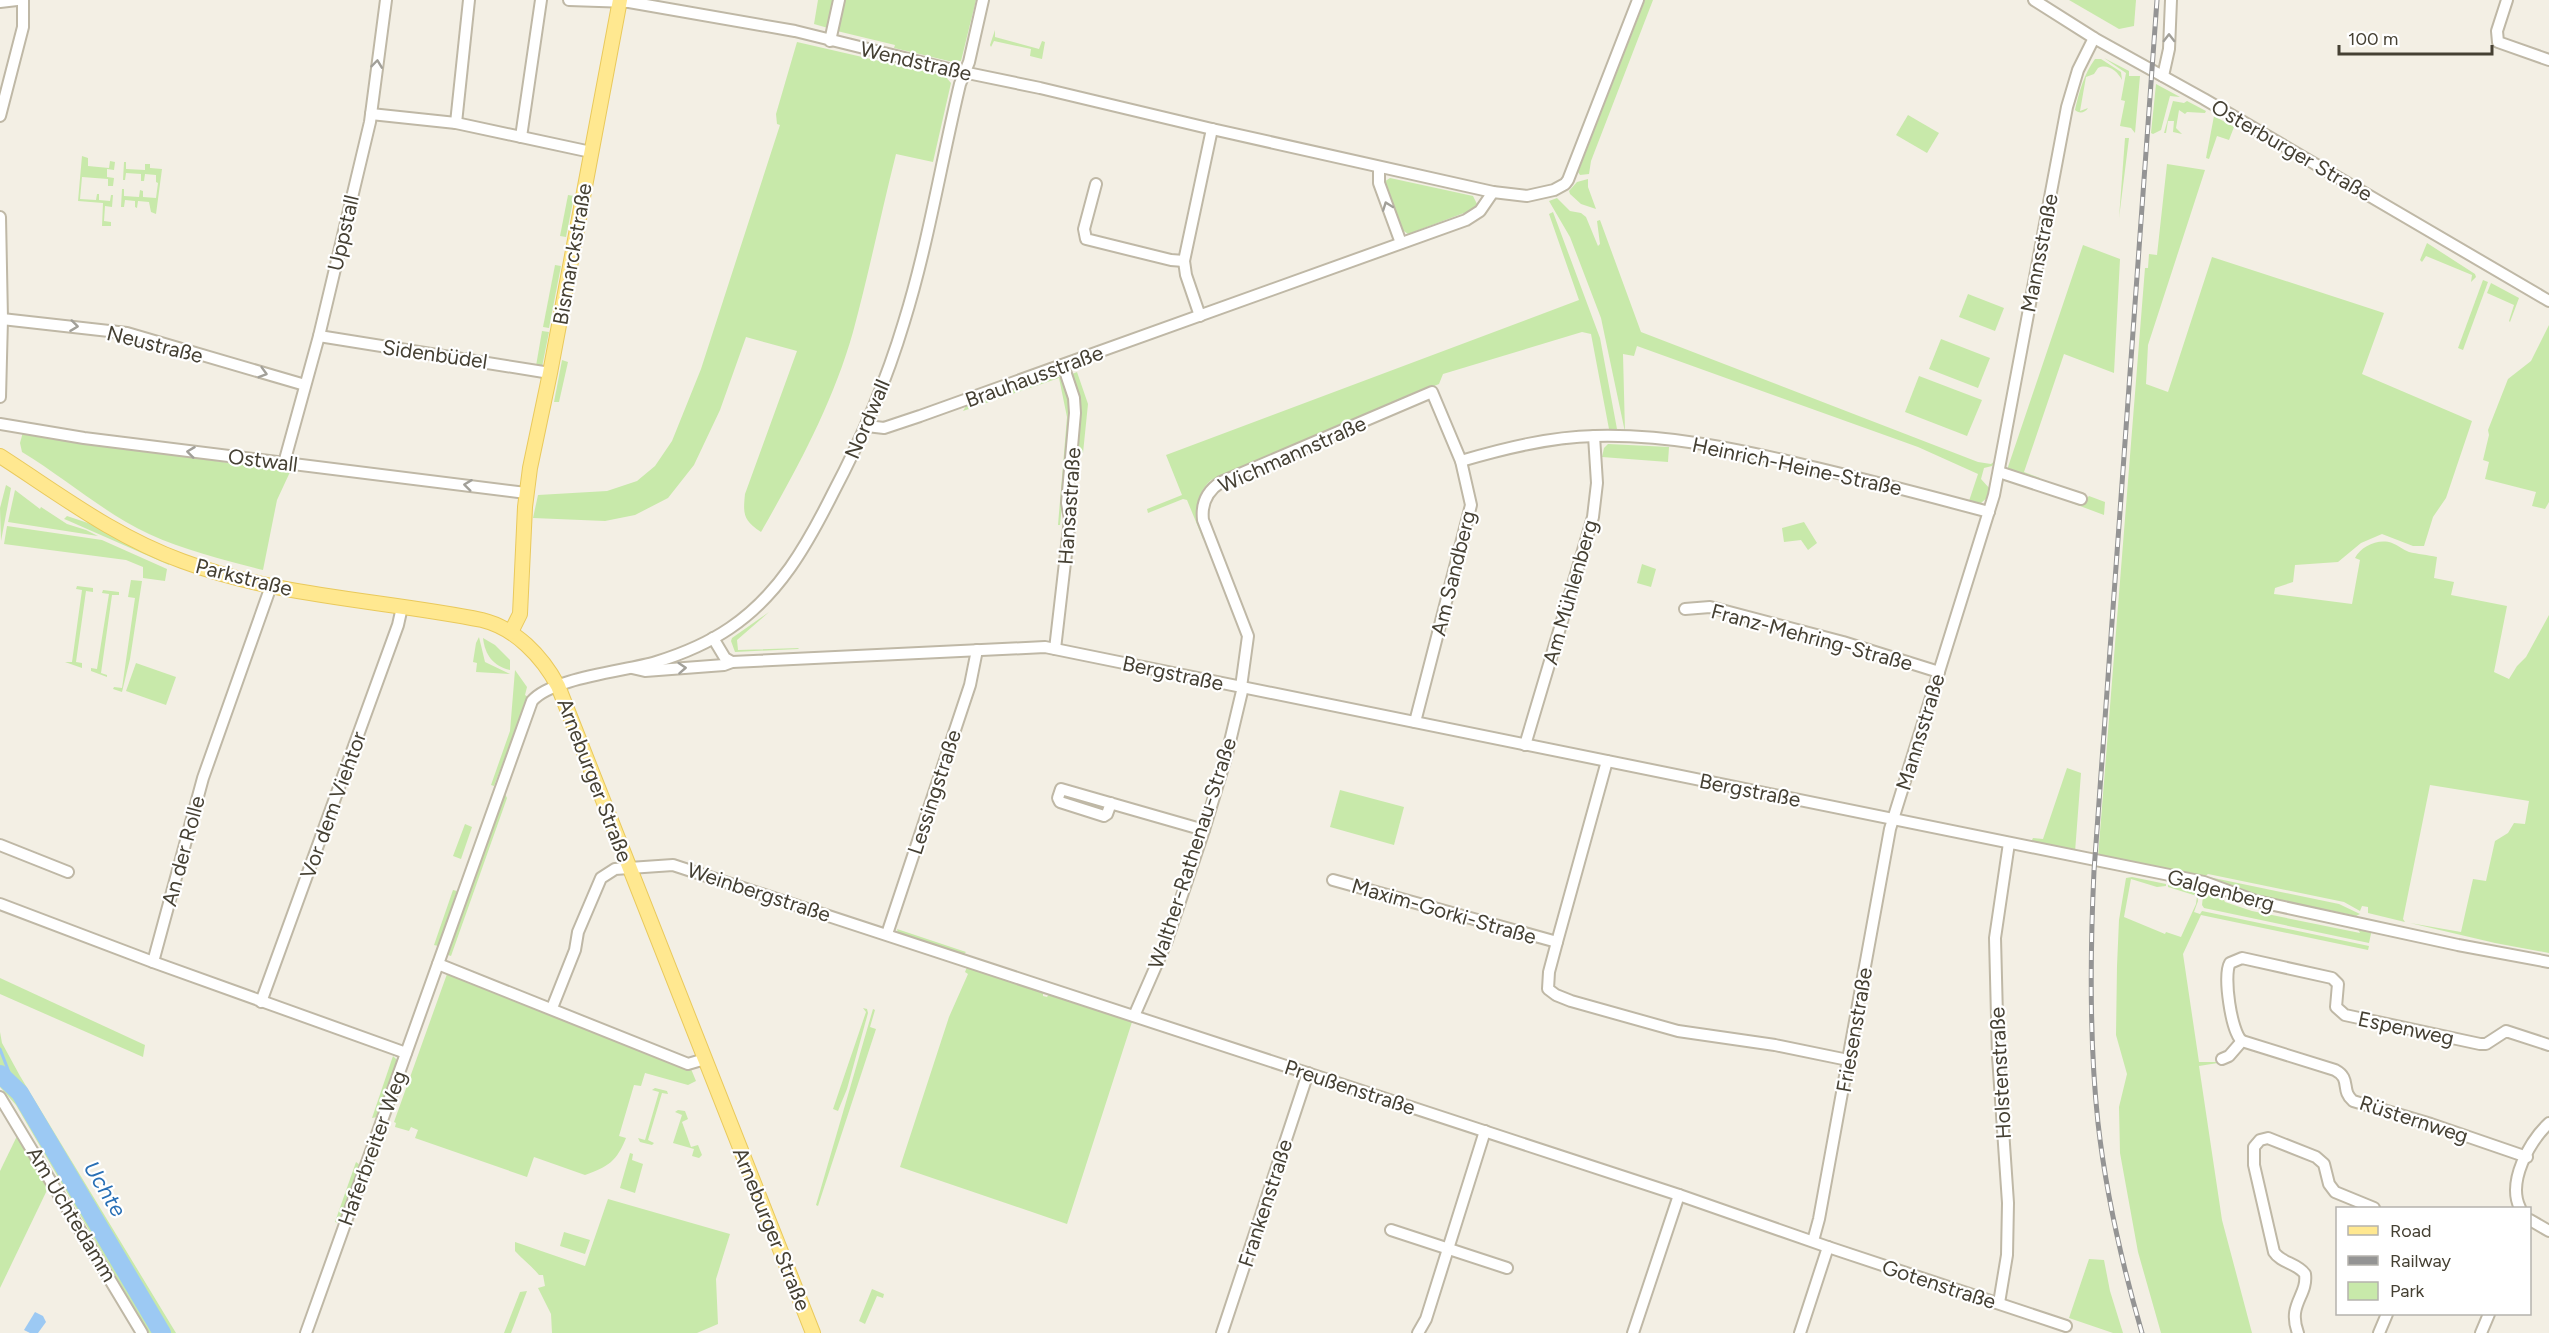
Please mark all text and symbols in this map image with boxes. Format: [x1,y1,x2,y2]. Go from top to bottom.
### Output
scale bar [2339,18,2492,56]
text: 100 m [2348,28,2398,50]
one-way arrow [2163,34,2176,43]
street label: Wendstraße [858,36,974,86]
one-way arrow [371,60,383,69]
street label: Osterburger Straße [2207,94,2377,206]
street label: Bismarckstraße [547,181,597,327]
street label: Mannsstraße [2015,191,2063,315]
street label: Uppstall [322,193,364,273]
one-way arrow [1382,201,1394,212]
one-way arrow [70,319,79,332]
street label: Neustraße [104,320,206,368]
street label: Sidenbüdel [381,334,489,374]
street label: Brauhausstraße [962,339,1106,413]
one-way arrow [257,366,268,378]
street label: Nordwall [839,375,895,463]
street label: Wichmannstraße [1214,410,1370,498]
street label: Heinrich-Heine-Straße [1690,432,1904,500]
street label: Ostwall [227,443,299,477]
one-way arrow [187,446,196,458]
street label: Hansastraße [1052,446,1086,566]
one-way arrow [464,480,473,492]
street label: Am Sandberg [1425,508,1481,638]
street label: Am Mühlenberg [1537,517,1603,667]
street label: Parkstraße [193,553,295,601]
street label: Franz-Mehring-Straße [1709,598,1915,676]
street label: Bergstraße [1120,650,1226,696]
one-way arrow [677,662,686,675]
street label: Mannsstraße [1890,671,1950,793]
street label: Arneburger Straße [552,694,638,866]
street label: Lessingstraße [902,726,966,858]
street label: Vor dem Viehtor [295,728,371,882]
street label: Walther-Rathenau-Straße [1143,734,1241,972]
street label: Bergstraße [1697,768,1803,812]
street label: An der Rolle [156,793,210,909]
street label: Weinbergstraße [684,857,834,927]
street label: Galgenberg [2165,864,2277,916]
street label: Maxim-Gorki-Straße [1349,873,1539,949]
street label: Friesenstraße [1831,966,1877,1094]
street label: Holstenstraße [1984,1006,2016,1140]
street label: Espenweg [2356,1006,2456,1050]
street label: Preußenstraße [1281,1054,1419,1120]
street label: Haferbreiter Weg [332,1067,412,1229]
street label: Rüsternweg [2357,1090,2471,1148]
street label: Frankenstraße [1233,1136,1297,1270]
street label: Am Uchtedamm [22,1142,122,1286]
street label: Arneburger Straße [728,1144,816,1314]
water label: Uchte [78,1156,132,1222]
legend [2336,1207,2531,1315]
text: Road [2390,1220,2431,1242]
text: Railway [2390,1250,2452,1272]
street label: Gotenstraße [1879,1254,1999,1314]
text: Park [2390,1280,2425,1302]

